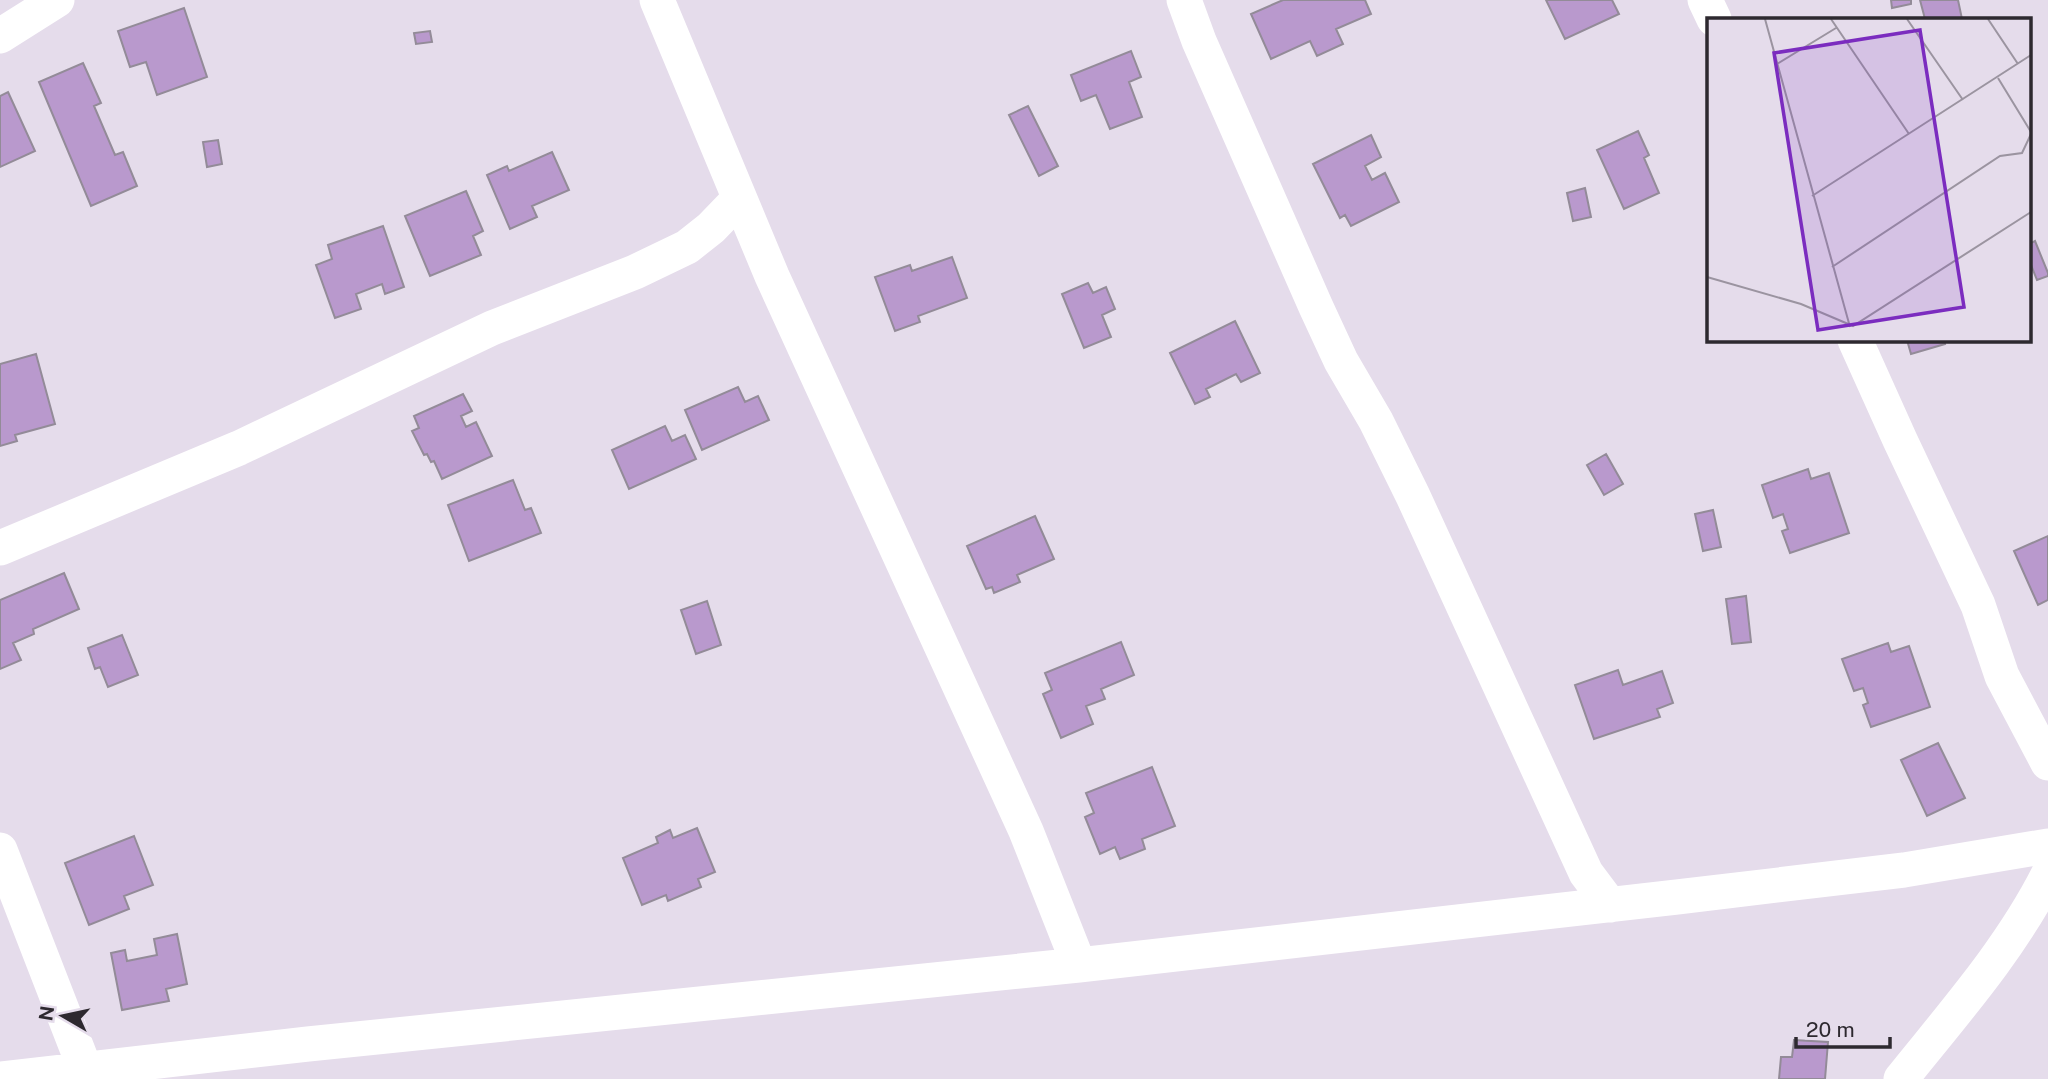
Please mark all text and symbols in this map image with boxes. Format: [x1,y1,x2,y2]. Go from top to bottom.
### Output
inset map [1707,18,2030,341]
north arrow [28,981,98,1051]
text: N [34,1004,58,1022]
scale bar [1796,1006,1890,1050]
text: 20 m [1806,1017,1855,1042]

